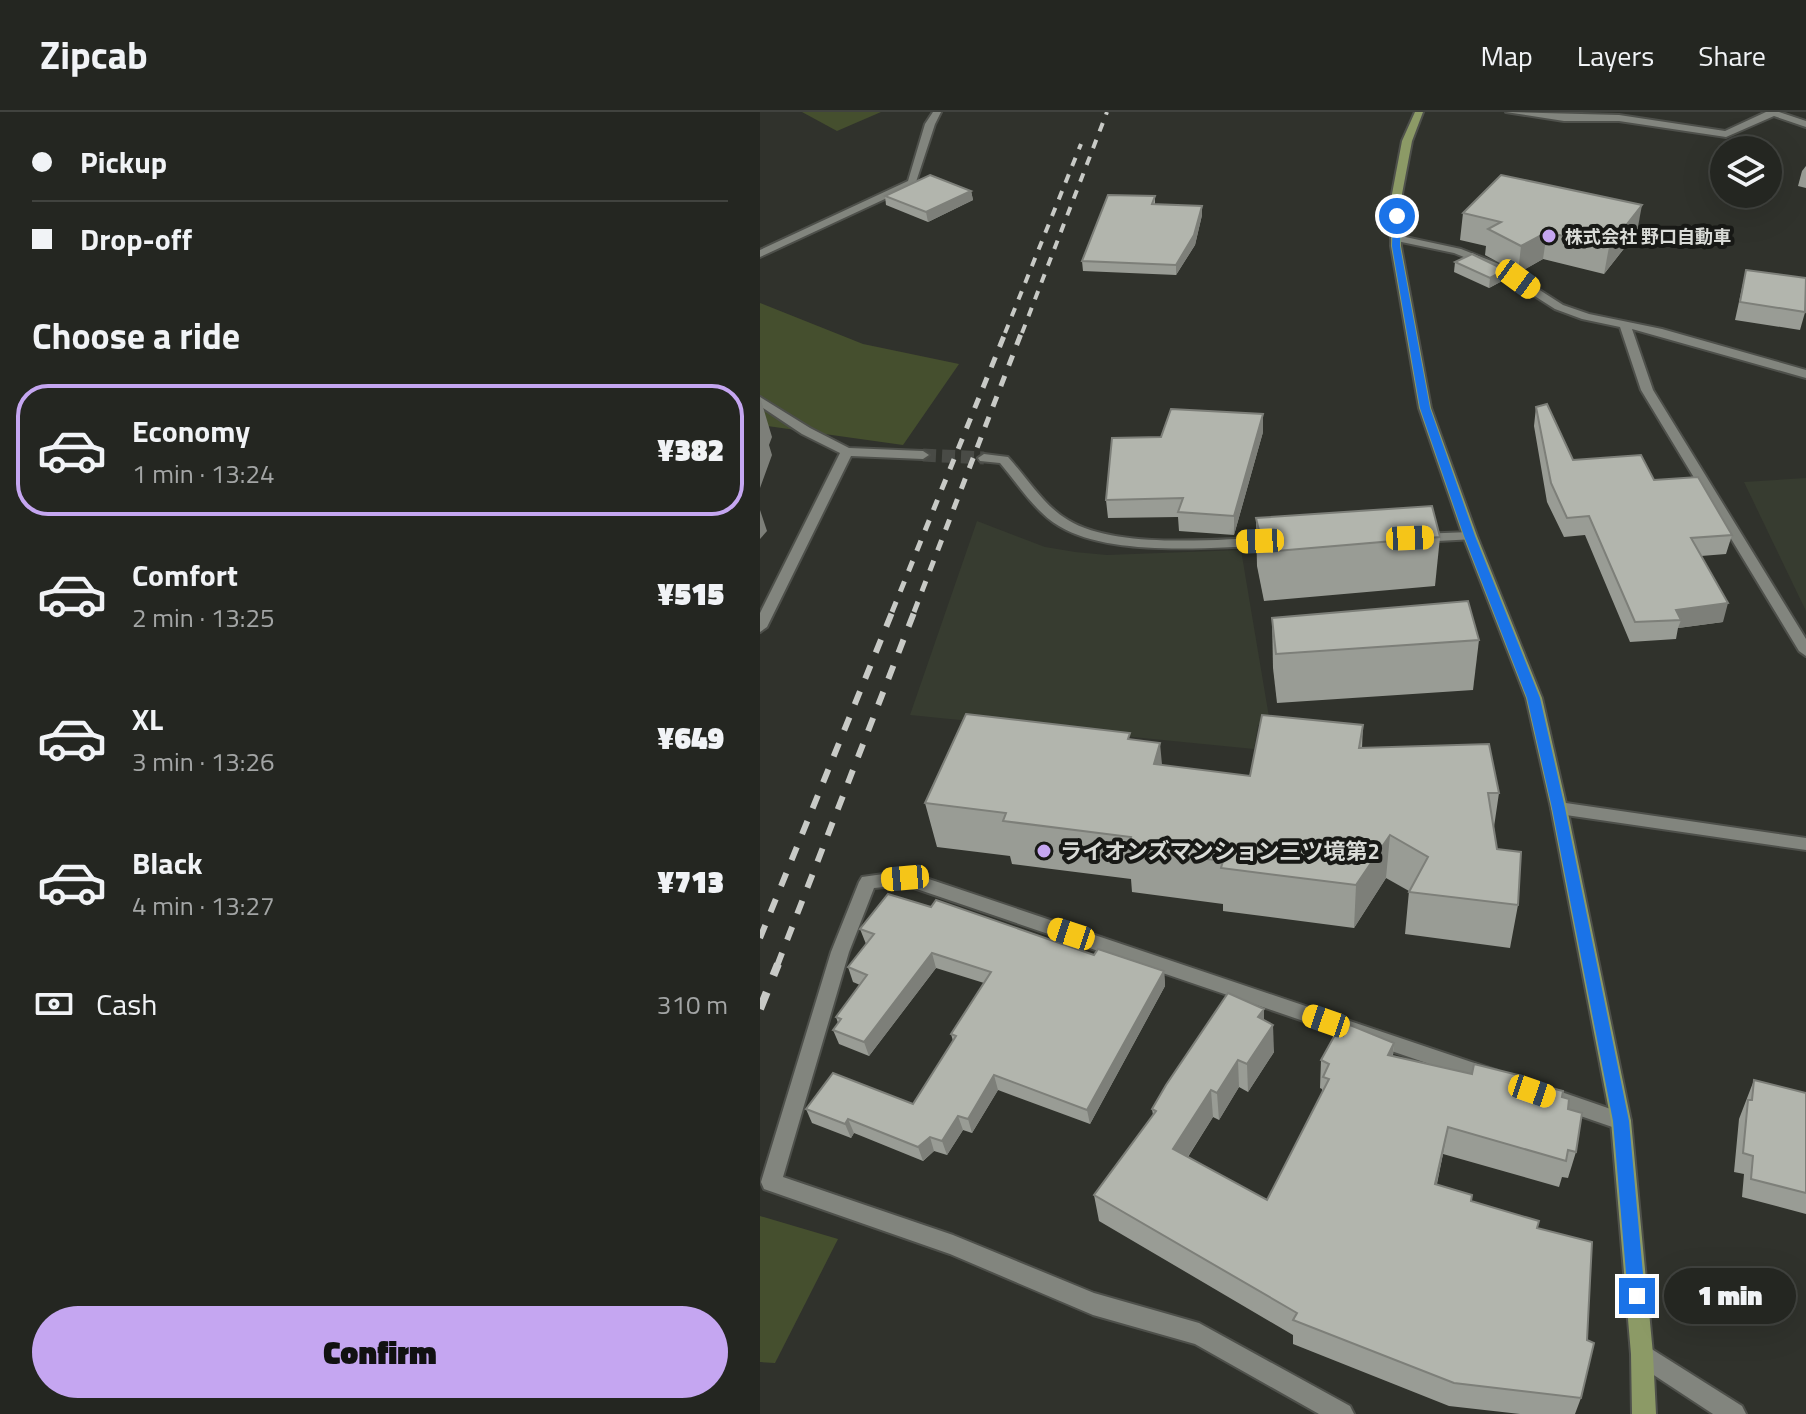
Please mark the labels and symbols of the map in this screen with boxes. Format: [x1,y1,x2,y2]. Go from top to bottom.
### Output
route start [1379,198,1415,234]
place label: 株式会社 野口自動車 [1565,223,1731,250]
marker: 株式会社 野口自動車 [1540,227,1558,245]
car [1492,255,1544,303]
car [1386,525,1434,551]
car [1236,528,1284,554]
place label: ライオンズマンション三ツ境第2 [1060,834,1380,868]
marker: ライオンズマンション三ツ境第2 [1035,842,1053,860]
car [880,864,930,892]
car [1044,915,1098,953]
car [1299,1002,1353,1040]
car [1505,1072,1559,1110]
callout: 1 min [1665,1268,1797,1324]
route end [1619,1278,1655,1314]

